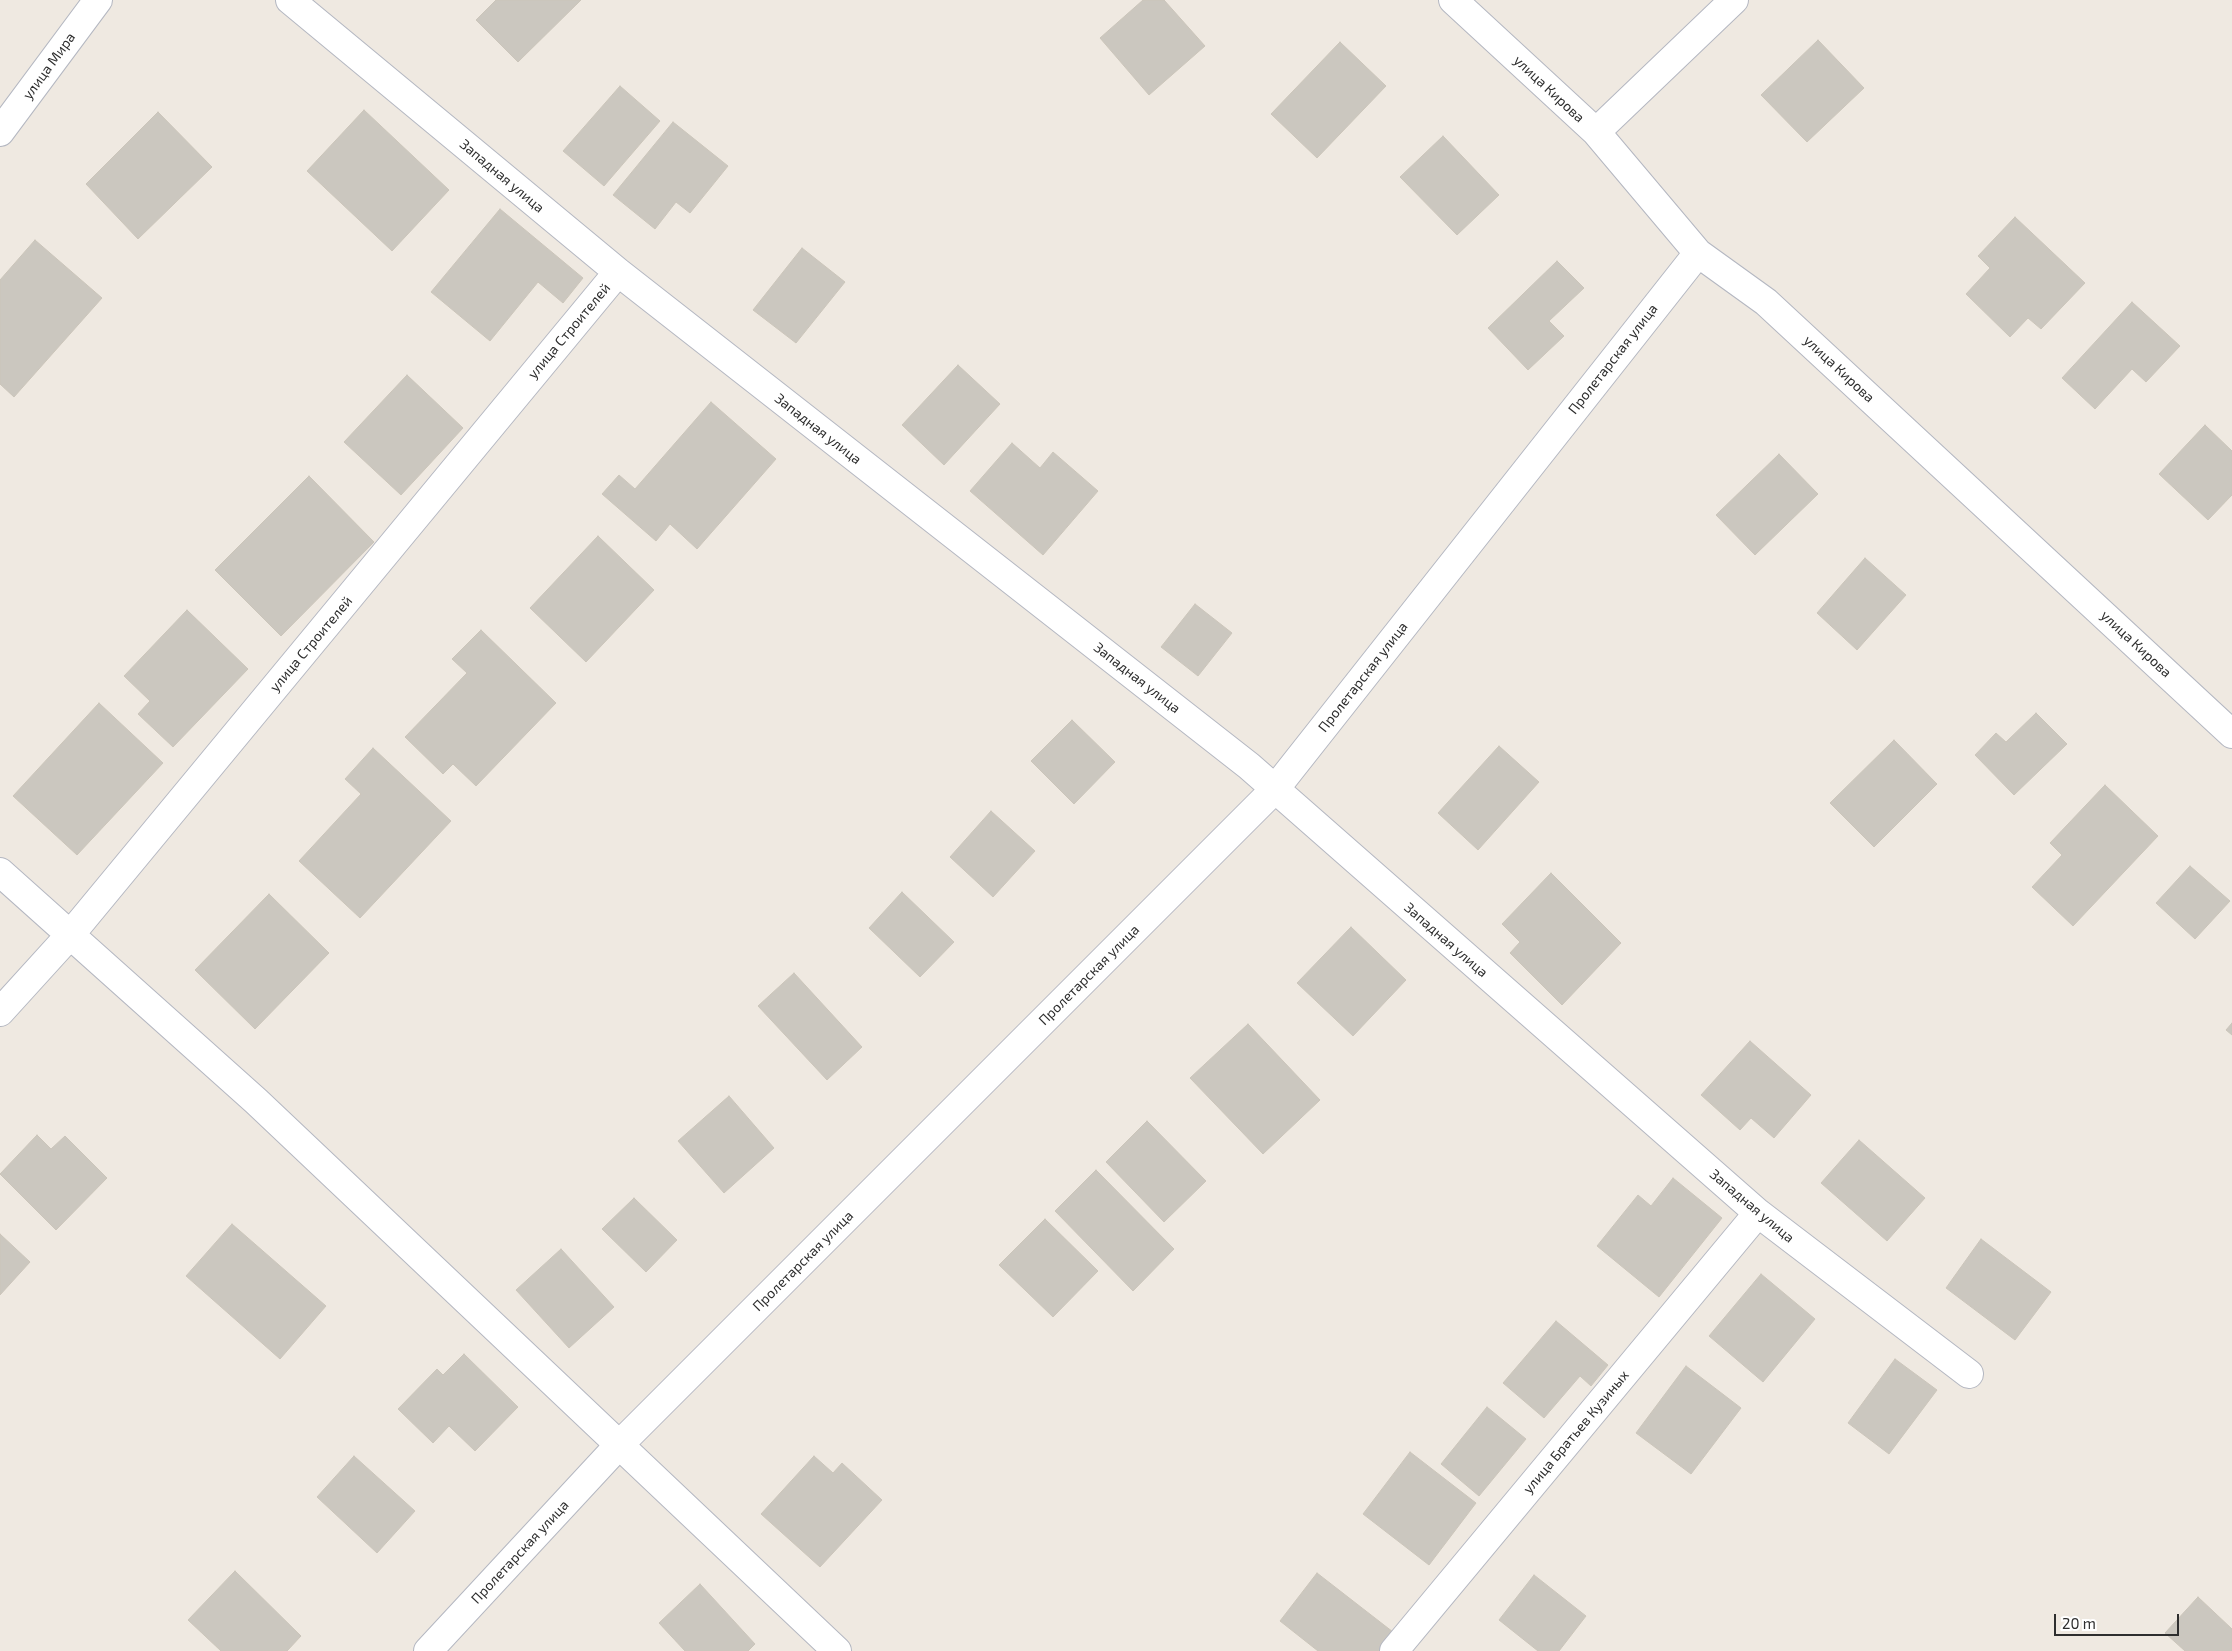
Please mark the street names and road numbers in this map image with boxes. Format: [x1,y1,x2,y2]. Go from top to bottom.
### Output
street label: улица Мира [19,29,79,103]
street label: улица Кирова [1510,52,1588,126]
street label: Западная улица [456,136,548,216]
street label: улица Строителей [524,280,614,382]
street label: Пролетарская улица [1565,301,1661,417]
street label: улица Кирова [1800,332,1878,406]
street label: Западная улица [771,390,865,468]
street label: улица Строителей [266,593,356,695]
street label: улица Кирова [2097,607,2175,681]
street label: Пролетарская улица [1315,619,1411,735]
street label: Западная улица [1090,639,1184,717]
street label: Западная улица [1401,899,1491,981]
street label: Пролетарская улица [1035,921,1143,1029]
street label: Западная улица [1706,1166,1798,1246]
street label: Пролетарская улица [749,1207,857,1315]
street label: улица Братьев Кузиных [1520,1367,1632,1497]
street label: Пролетарская улица [468,1497,572,1607]

